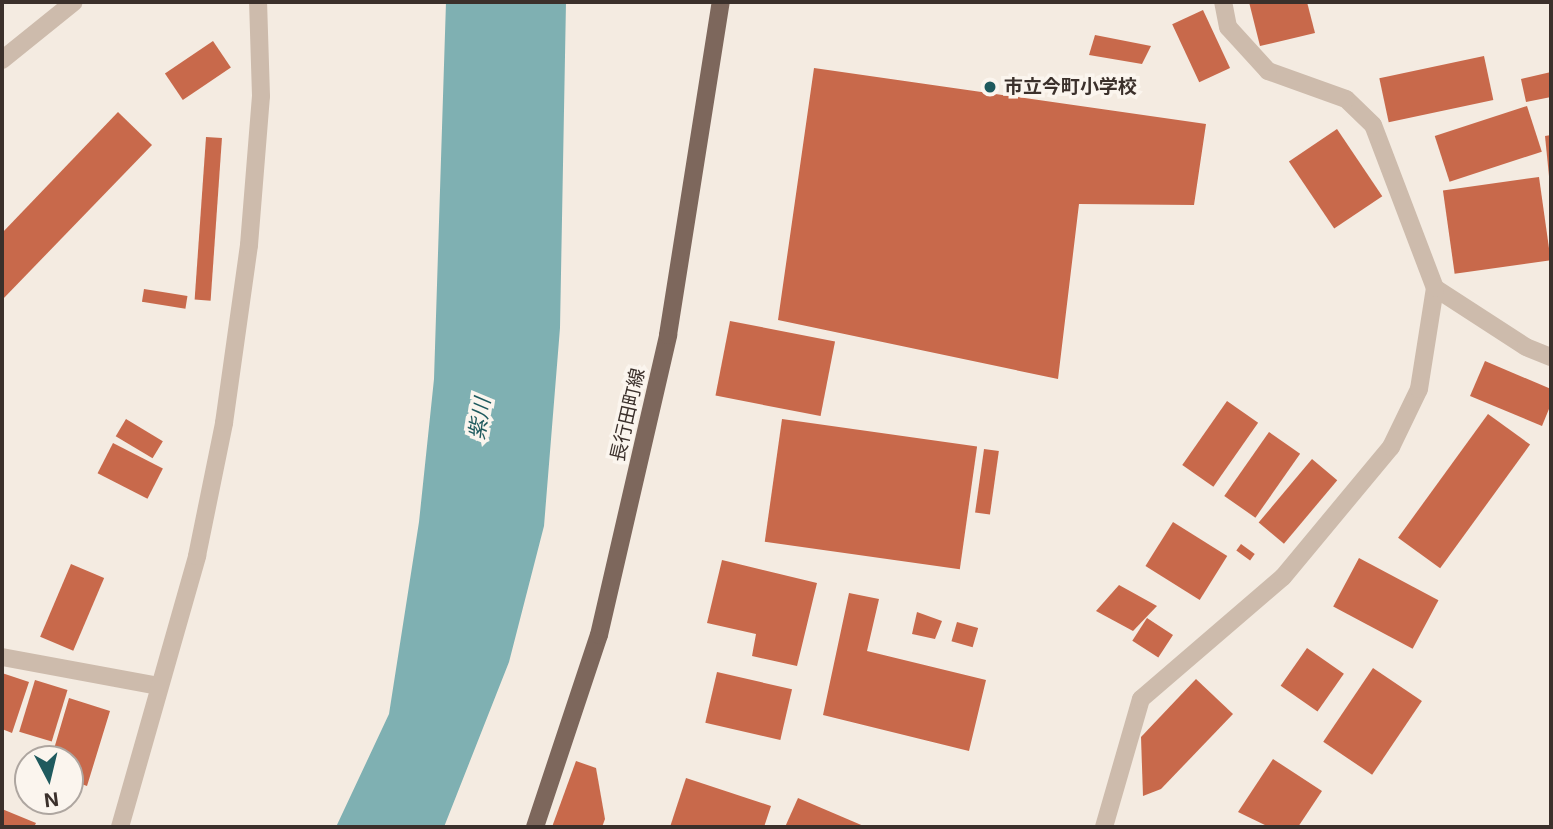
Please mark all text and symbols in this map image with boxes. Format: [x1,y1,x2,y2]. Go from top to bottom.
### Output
place label: 市立今町小学校 [1004,76,1137,98]
marker: 市立今町小学校 [982,79,998,95]
street label: 長行田町線 [606,366,650,464]
water label: 紫川 [464,396,496,442]
north arrow [14,745,84,815]
text: N [43,787,60,812]

